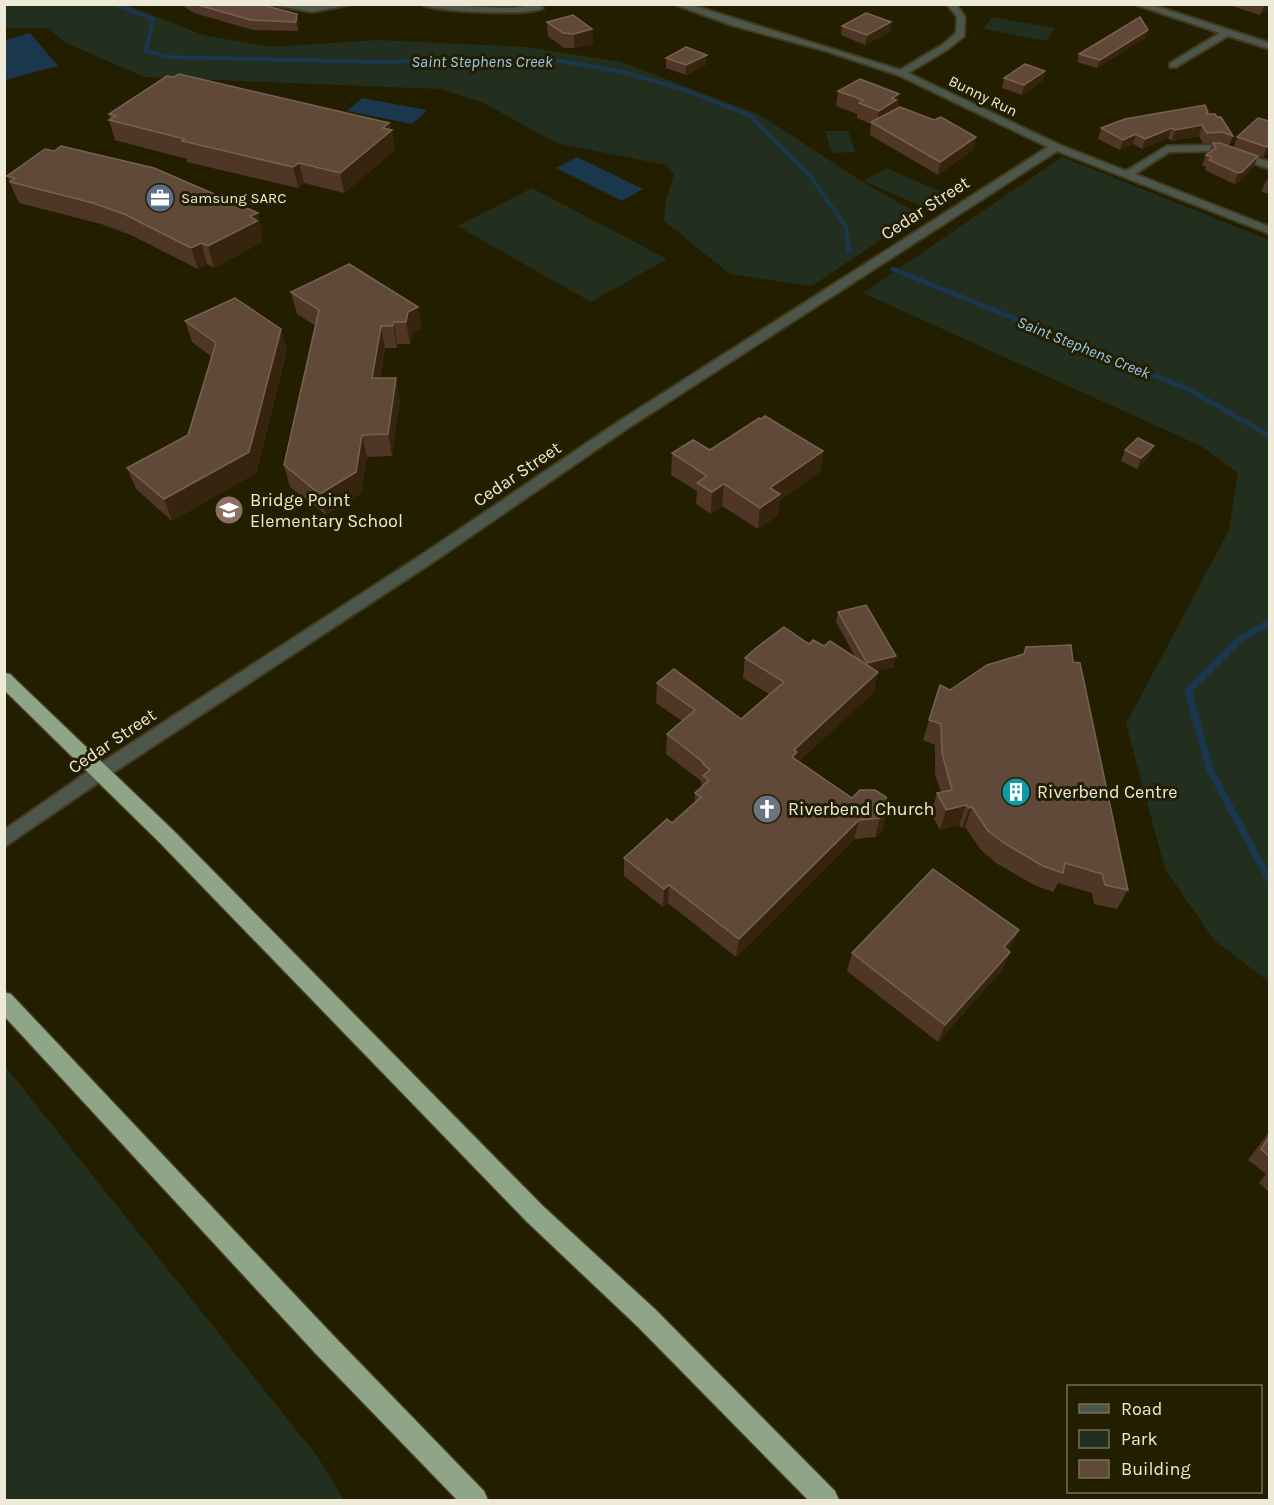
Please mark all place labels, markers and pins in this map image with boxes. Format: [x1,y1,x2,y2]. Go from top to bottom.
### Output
office icon: Samsung SARC [144,182,176,214]
place label: Samsung SARC [181,189,286,207]
place label: Bridge Point Elementary School [250,489,403,532]
school or university icon: Bridge Point Elementary School [213,494,245,526]
building icon: Riverbend Centre [1000,776,1032,808]
place label: Riverbend Centre [1037,781,1178,803]
church icon: Riverbend Church [751,793,783,825]
place label: Riverbend Church [788,798,934,820]

